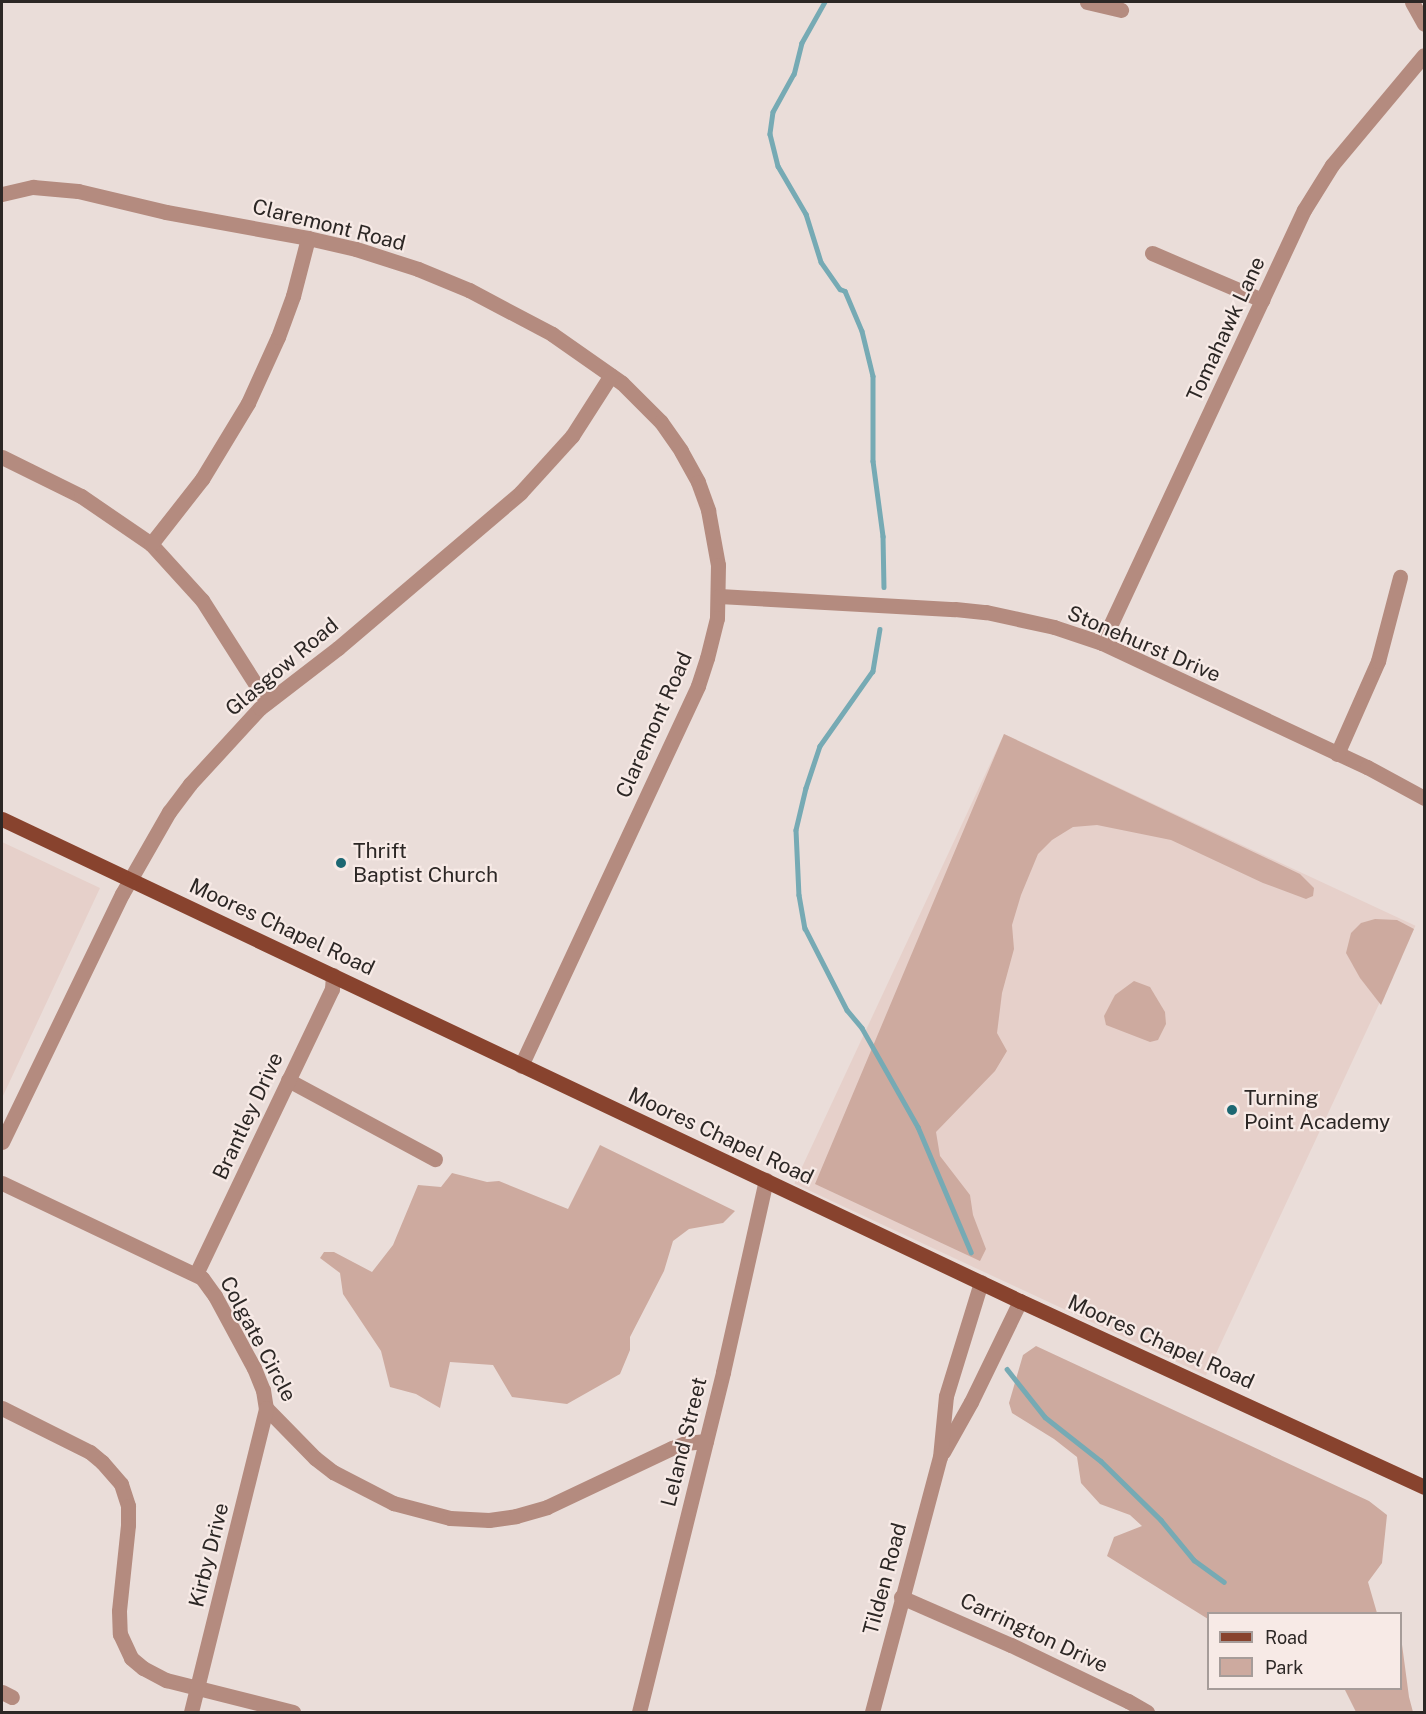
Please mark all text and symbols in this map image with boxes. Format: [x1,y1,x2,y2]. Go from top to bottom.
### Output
street label: Claremont Road [250,194,408,256]
street label: Tomahawk Lane [1181,253,1271,405]
street label: Stonehurst Drive [1064,600,1224,688]
street label: Glasgow Road [220,613,344,721]
street label: Claremont Road [611,648,697,802]
place label: Thrift Baptist Church [353,838,498,888]
marker: Thrift Baptist Church [334,856,348,870]
street label: Moores Chapel Road [185,873,379,981]
street label: Brantley Drive [208,1048,288,1184]
street label: Moores Chapel Road [624,1082,818,1190]
place label: Turning Point Academy [1244,1085,1390,1135]
marker: Turning Point Academy [1225,1103,1239,1117]
street label: Colgate Circle [214,1272,302,1406]
street label: Moores Chapel Road [1064,1290,1258,1394]
street label: Leland Street [656,1375,712,1509]
street label: Kirby Drive [184,1500,234,1610]
street label: Tilden Road [858,1520,912,1638]
street label: Carrington Drive [956,1588,1112,1678]
legend [1207,1612,1402,1690]
text: Road [1265,1627,1308,1648]
text: Park [1265,1657,1303,1678]

